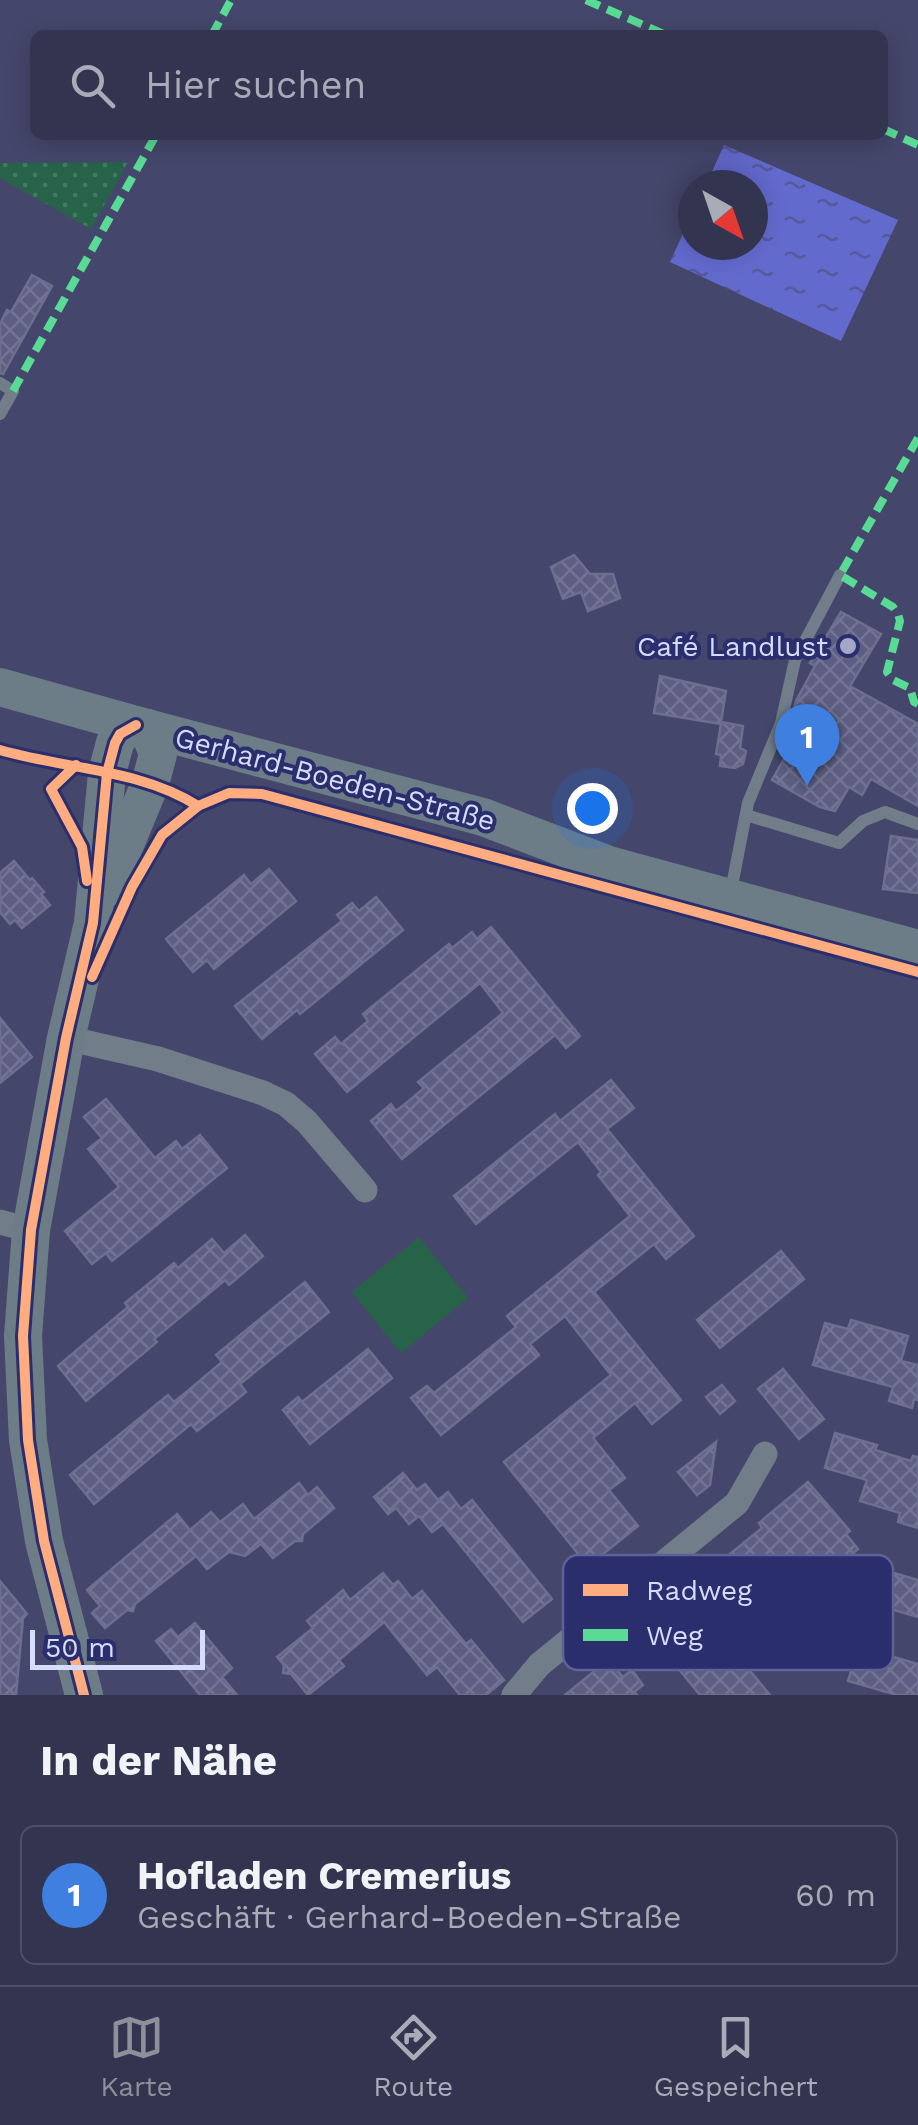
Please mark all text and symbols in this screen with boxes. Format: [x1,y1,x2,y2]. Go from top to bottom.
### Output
search box [30,30,888,140]
icon: search [65,58,120,113]
text: Hier suchen [145,63,366,107]
north arrow [678,170,768,260]
place label: Café Landlust [637,630,828,663]
marker: Café Landlust [837,635,859,657]
pin: 1 [774,704,840,786]
street label: Gerhard-Boeden-Straße [171,720,499,838]
your location [567,783,618,834]
legend [563,1555,893,1670]
text: Radweg [646,1574,752,1607]
text: Weg [646,1619,703,1652]
scale bar [30,1625,205,1670]
text: 50 m [45,1631,115,1664]
text: In der Nähe [40,1736,277,1785]
text: Hofladen Cremerius [137,1854,511,1898]
text: 1 [68,1876,81,1914]
text: 60 m [795,1876,876,1914]
text: Geschäft · Gerhard-Boeden-Straße [137,1898,681,1936]
tab: Karte [100,2010,173,2103]
tab: Route [373,2010,453,2103]
tab: Gespeichert [654,2010,818,2103]

